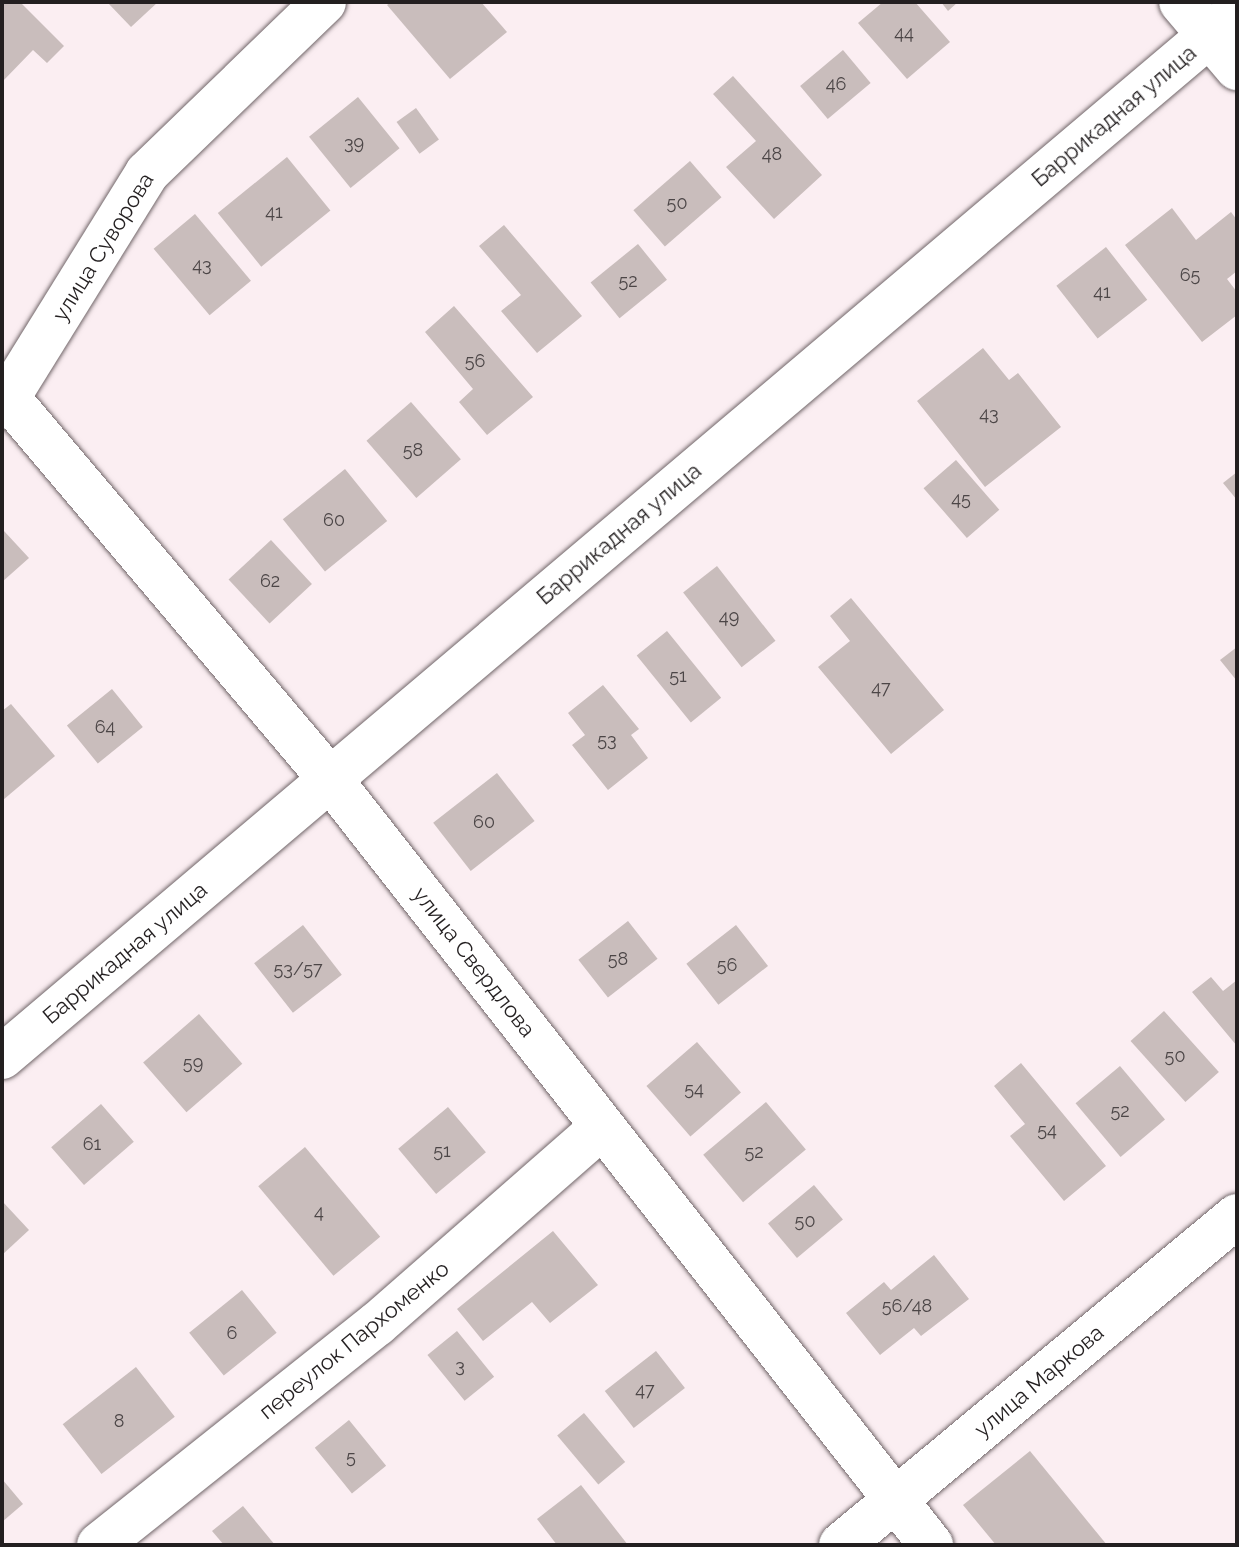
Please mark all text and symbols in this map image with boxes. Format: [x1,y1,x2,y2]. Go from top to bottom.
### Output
house number: 44 [894,22,914,44]
street label: Баррикадная улица [1026,39,1202,193]
house number: 46 [826,73,846,95]
house number: 39 [344,132,364,154]
house number: 48 [762,143,782,165]
street label: улица Суворова [47,168,159,326]
house number: 50 [667,192,687,214]
house number: 41 [265,201,283,223]
house number: 43 [192,254,212,276]
house number: 65 [1180,264,1200,286]
house number: 52 [618,270,638,292]
house number: 41 [1093,281,1111,303]
house number: 56 [465,350,485,372]
house number: 43 [979,403,999,425]
house number: 58 [403,439,423,461]
street label: Баррикадная улица [531,457,707,611]
house number: 45 [951,488,971,510]
house number: 60 [323,509,345,531]
house number: 62 [260,570,280,592]
house number: 49 [719,606,739,628]
house number: 51 [669,665,687,687]
house number: 47 [871,677,891,699]
house number: 64 [95,716,115,738]
house number: 53 [597,729,617,751]
house number: 60 [473,811,495,833]
street label: Баррикадная улица [37,876,213,1030]
street label: улица Свердлова [407,882,541,1042]
house number: 58 [608,948,628,970]
house number: 56 [717,954,737,976]
house number: 53/57 [273,958,323,980]
house number: 50 [1165,1045,1185,1067]
house number: 59 [183,1052,203,1074]
house number: 54 [684,1078,704,1100]
house number: 52 [1110,1100,1130,1122]
house number: 54 [1037,1119,1057,1141]
house number: 61 [83,1133,101,1155]
house number: 51 [433,1140,451,1162]
house number: 52 [744,1141,764,1163]
house number: 4 [314,1201,324,1223]
house number: 50 [795,1210,815,1232]
street label: переулок Пархоменко [254,1255,454,1425]
house number: 56/48 [882,1295,932,1317]
street label: улица Маркова [969,1319,1109,1443]
house number: 6 [227,1322,237,1344]
house number: 3 [455,1355,465,1377]
house number: 47 [635,1379,655,1401]
house number: 8 [114,1410,124,1432]
house number: 5 [346,1446,356,1468]

